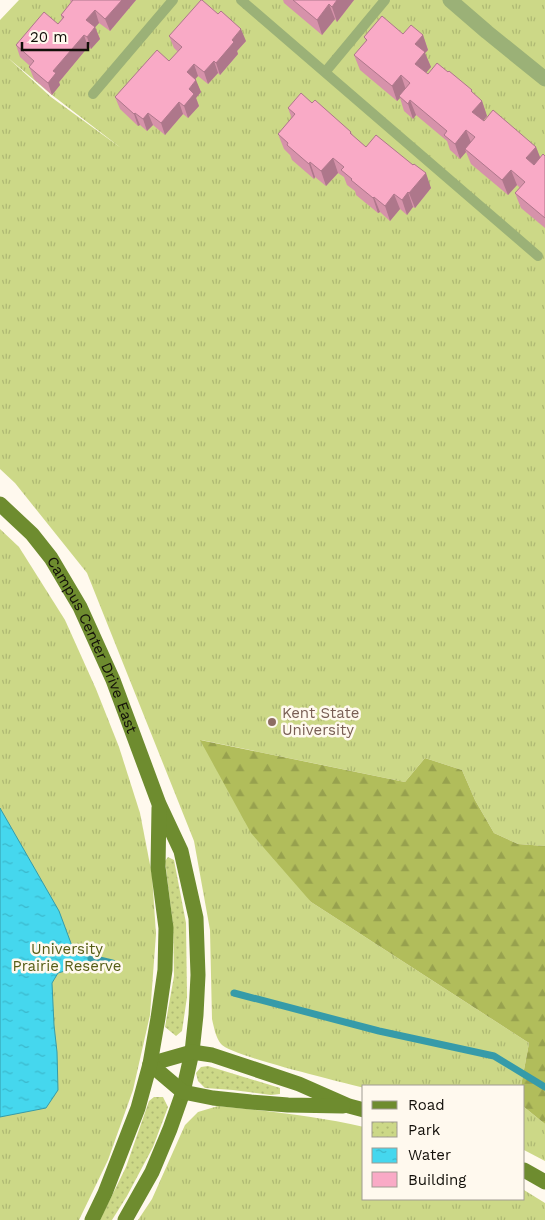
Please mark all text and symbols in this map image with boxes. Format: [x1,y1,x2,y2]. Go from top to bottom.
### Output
scale bar [22,20,89,52]
text: 20 m [30,28,68,46]
street label: Campus Center Drive East [43,553,141,737]
place label: Kent State University [282,704,359,739]
marker: Kent State University [266,716,278,728]
park label: University Prairie Reserve [13,940,121,975]
legend [362,1085,525,1200]
text: Road [408,1096,445,1114]
text: Park [408,1121,441,1139]
text: Water [408,1146,451,1164]
text: Building [408,1171,466,1189]

